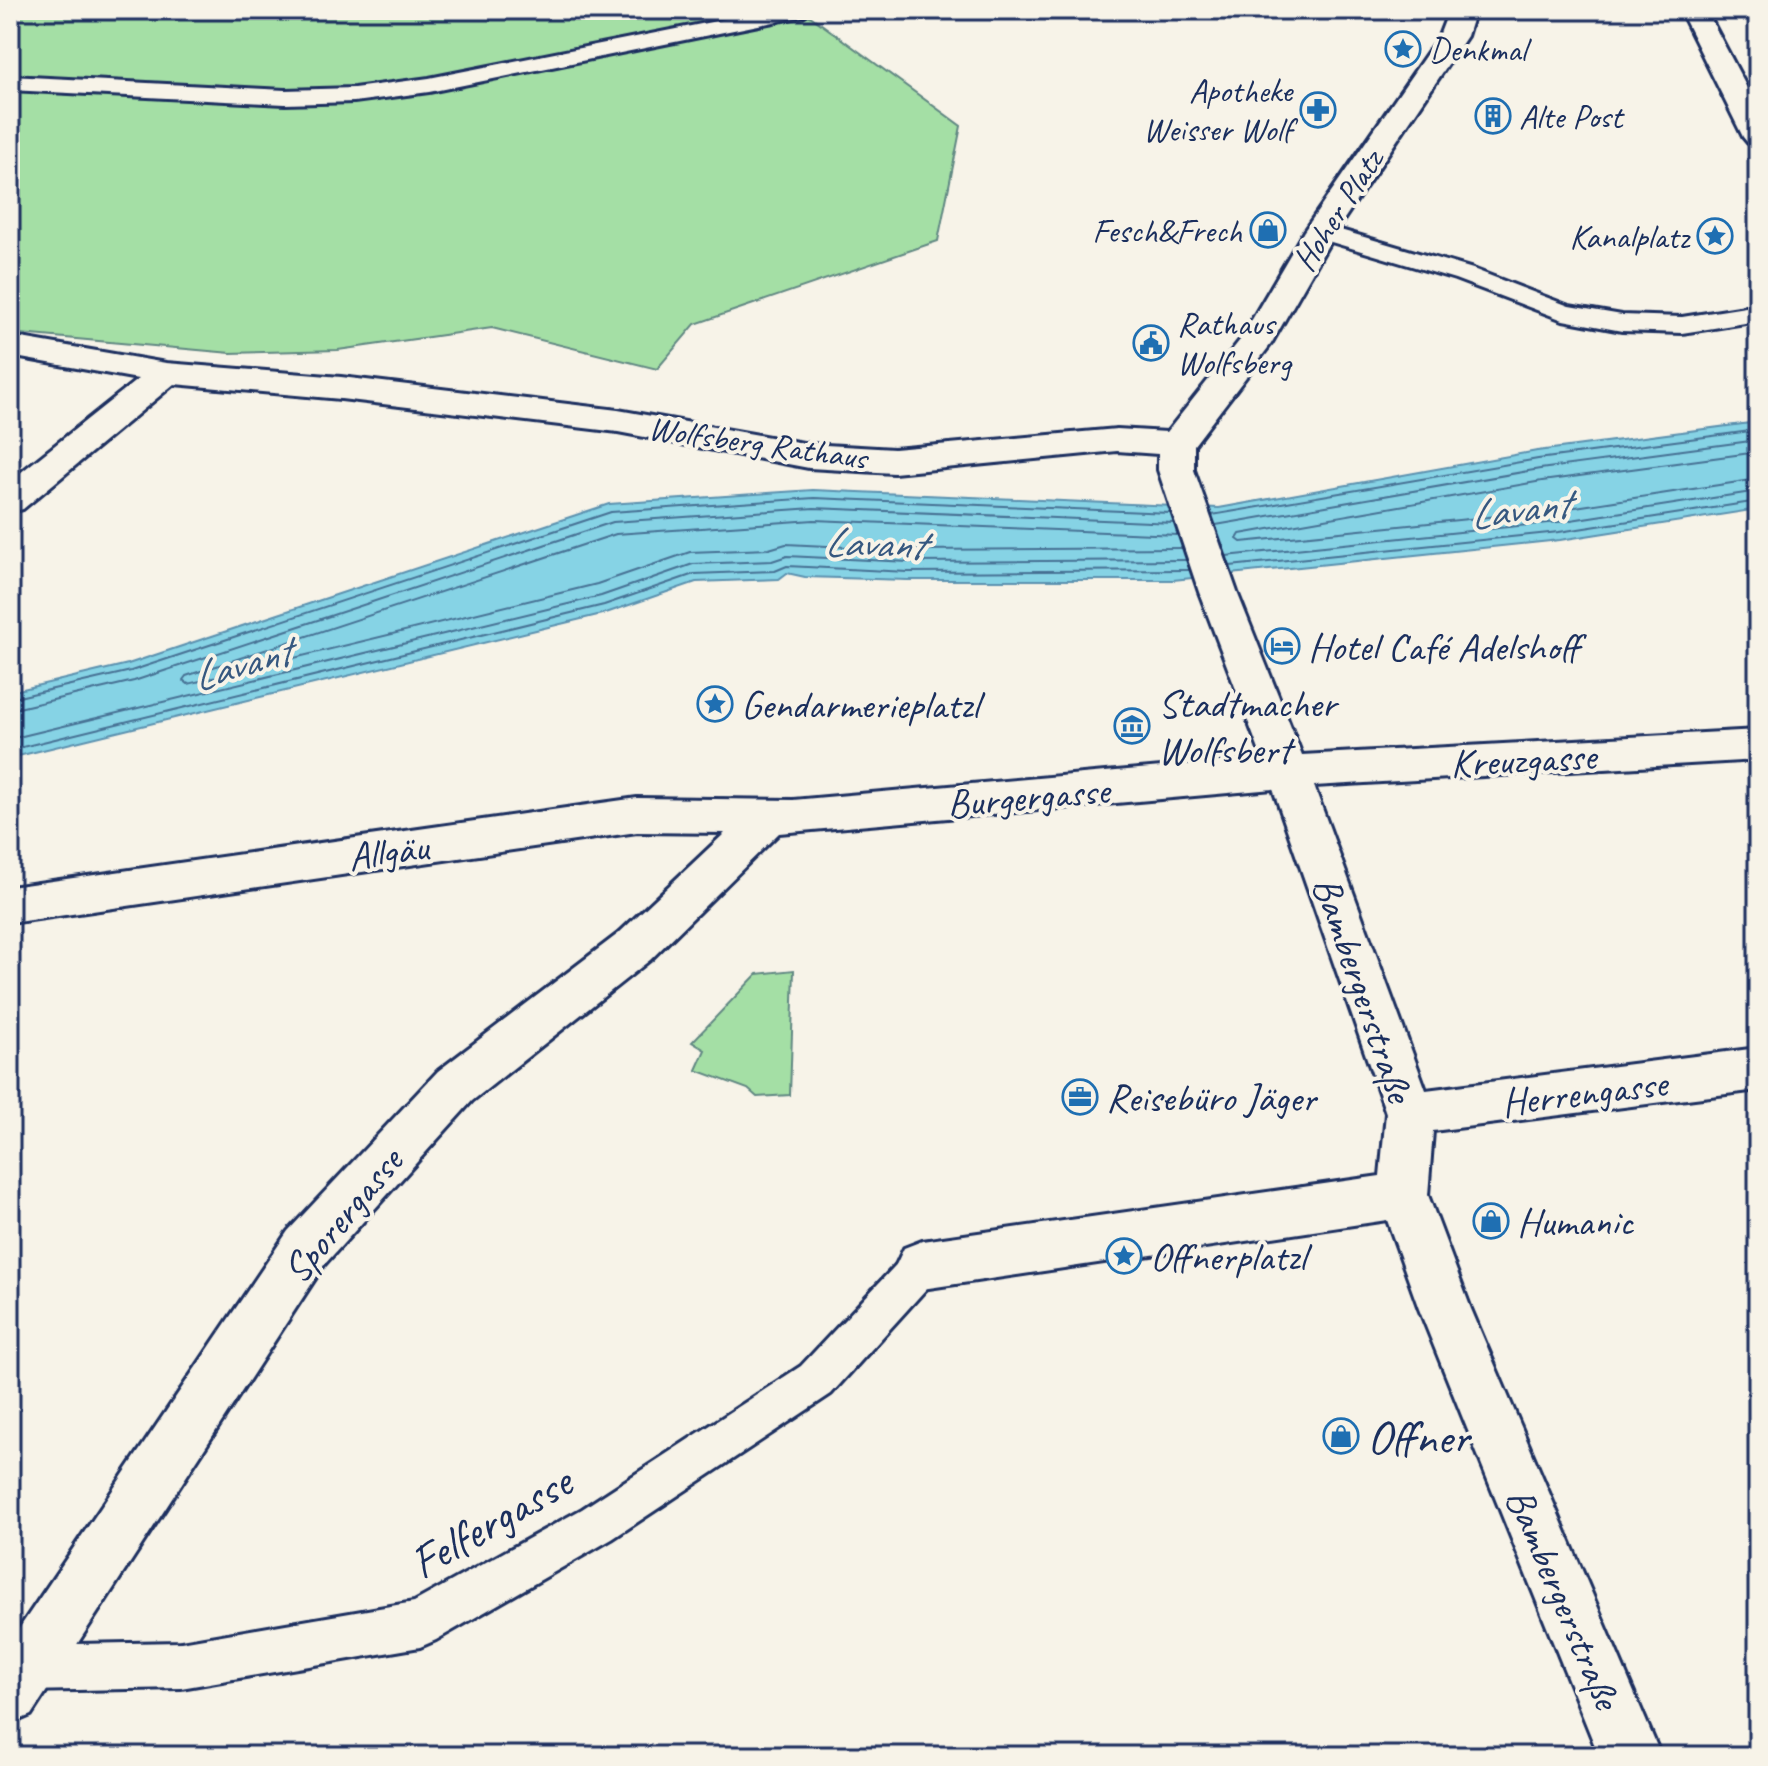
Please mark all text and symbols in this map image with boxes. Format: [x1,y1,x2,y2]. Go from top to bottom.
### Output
place label: Denkmal [1429,28,1532,71]
place icon: Denkmal [1384,30,1422,68]
place label: Apotheke Weisser Wolf [1143,69,1299,151]
pharmacy icon: Apotheke Weisser Wolf [1299,91,1337,129]
place label: Alte Post [1519,95,1626,138]
building icon: Alte Post [1474,97,1512,135]
street label: Hoher Platz [1282,139,1394,279]
place label: Fesch&Frech [1092,209,1243,252]
shop icon: Fesch&Frech [1249,211,1287,249]
place label: Kanalplatz [1569,215,1691,258]
place icon: Kanalplatz [1696,217,1734,255]
place label: Rathaus Wolfsberg [1177,302,1293,384]
public building icon: Rathaus Wolfsberg [1132,324,1170,362]
street label: Wolfsberg Rathaus [646,406,873,480]
water label: Lavant [1467,476,1582,542]
water label: Lavant [824,515,934,572]
place label: Hotel Café Adelshoff [1308,622,1587,672]
water label: Lavant [187,623,306,704]
hotel icon: Hotel Café Adelshoff [1263,627,1301,665]
place label: Stadtmacher Wolfsbert [1158,679,1340,775]
place label: Gendarmerieplatzl [741,680,986,730]
place icon: Gendarmerieplatzl [696,685,734,723]
museum icon: Stadtmacher Wolfsbert [1113,707,1151,745]
street label: Kreuzgasse [1449,731,1600,789]
street label: Burgergasse [945,765,1114,829]
street label: Allgäu [345,821,433,882]
street label: Bambergerstraße [1301,870,1426,1111]
street label: Herrengasse [1499,1058,1673,1128]
place label: Reisebüro Jäger [1106,1073,1319,1123]
office icon: Reisebüro Jäger [1061,1078,1099,1116]
street label: Sporergasse [272,1135,416,1294]
place label: Humanic [1517,1197,1634,1247]
shop icon: Humanic [1472,1202,1510,1240]
place label: Offnerplatzl [1150,1232,1313,1282]
place icon: Offnerplatzl [1105,1237,1143,1275]
place label: Offner [1367,1407,1473,1467]
shop icon: Offner [1322,1417,1360,1455]
street label: Felfergasse [399,1450,585,1592]
street label: Bambergerstraße [1494,1481,1633,1719]

